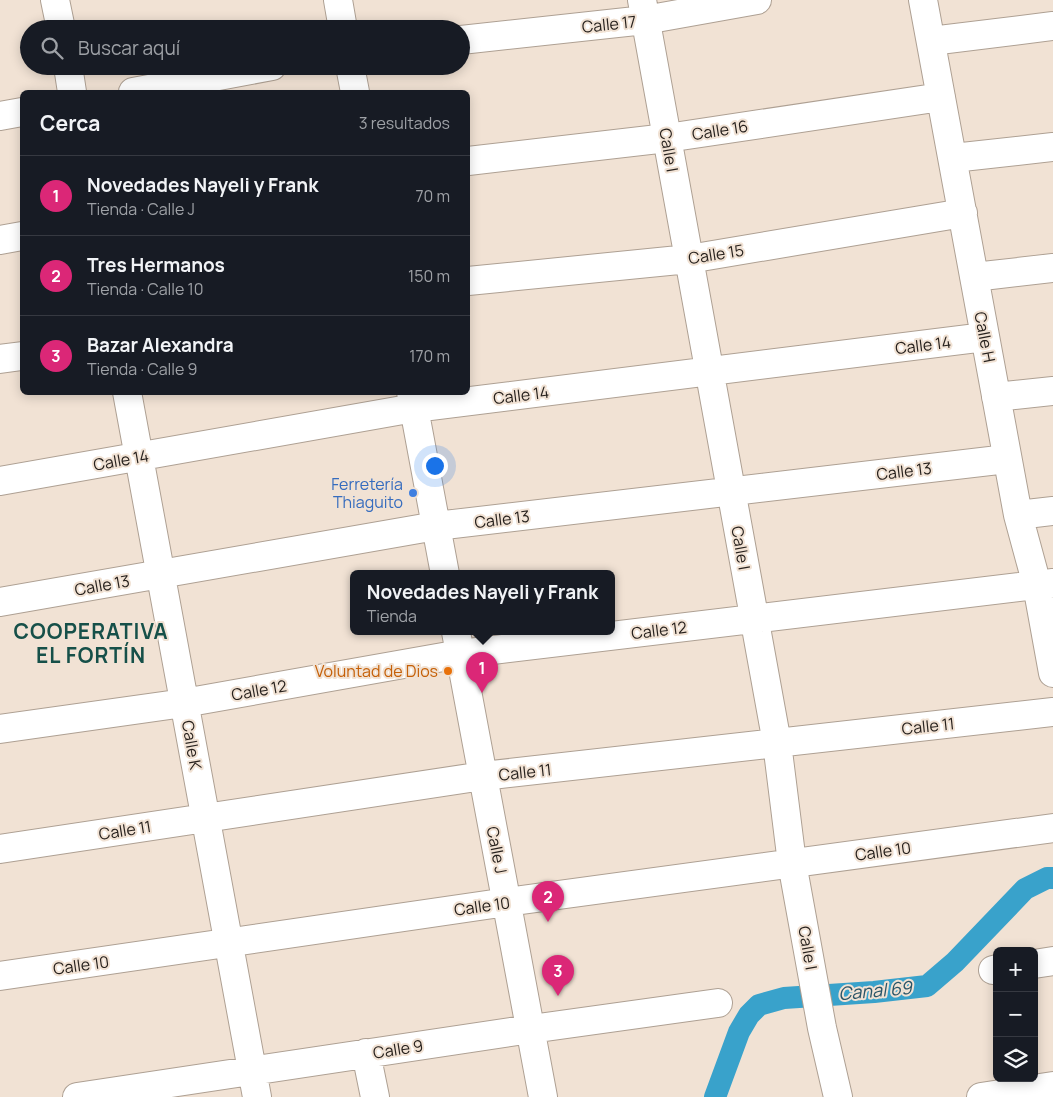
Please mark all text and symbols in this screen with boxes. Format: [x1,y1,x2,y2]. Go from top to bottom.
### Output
street label: Calle 17 [581,10,637,38]
search box [20,20,470,75]
icon: search [38,34,66,62]
text: Buscar aquí [78,35,180,61]
text: Cerca [40,109,100,137]
text: 3 resultados [359,112,450,134]
street label: Calle 16 [690,115,750,145]
street label: Calle I [654,126,684,174]
text: Novedades Nayeli y Frank [87,172,318,198]
text: 1 [52,185,60,207]
text: 70 m [415,185,450,207]
text: Tienda · Calle J [87,198,195,220]
street label: Calle 15 [687,239,745,269]
text: Tres Hermanos [87,252,225,278]
text: 2 [51,265,61,287]
text: 150 m [408,265,450,287]
text: Tienda · Calle 10 [87,278,204,300]
street label: Calle H [969,310,1001,364]
street label: Calle 14 [894,331,952,359]
text: Bazar Alexandra [87,332,234,358]
text: 3 [51,345,61,367]
text: 170 m [409,345,450,367]
text: Tienda · Calle 9 [87,358,198,380]
street label: Calle 14 [492,381,550,409]
street label: Calle 14 [91,444,151,476]
your location [422,453,448,479]
street label: Calle 13 [875,457,933,485]
place label: Ferretería Thiaguito [331,473,403,513]
marker: Ferretería Thiaguito [407,487,419,499]
street label: Calle 13 [473,505,531,533]
street label: Calle I [726,524,756,572]
street label: Calle 13 [73,569,131,601]
popup [350,570,615,635]
text: Novedades Nayeli y Frank [367,579,598,605]
text: Tienda [367,605,417,627]
street label: Calle 12 [630,616,688,644]
district label: COOPERATIVA EL FORTÍN [13,617,169,669]
pin: 1 [466,652,498,693]
place label: Voluntad de Dios [315,660,438,682]
marker: Voluntad de Dios [442,665,454,677]
street label: Calle 12 [230,674,288,706]
street label: Calle 11 [901,712,955,740]
street label: Calle K [177,719,207,772]
street label: Calle 11 [498,758,552,786]
street label: Calle 11 [97,815,153,845]
street label: Calle J [482,824,512,876]
street label: Calle 10 [854,836,912,866]
pin: 2 [532,881,564,922]
street label: Calle 10 [453,891,511,921]
street label: Calle I [793,924,823,972]
map controls [993,947,1038,1082]
button: + [993,947,1038,992]
street label: Calle 10 [52,950,110,980]
pin: 3 [542,955,574,996]
water label: Canal 69 [837,975,914,1005]
button: − [993,992,1038,1037]
street label: Calle 9 [371,1034,425,1064]
button: layers [993,1037,1038,1082]

